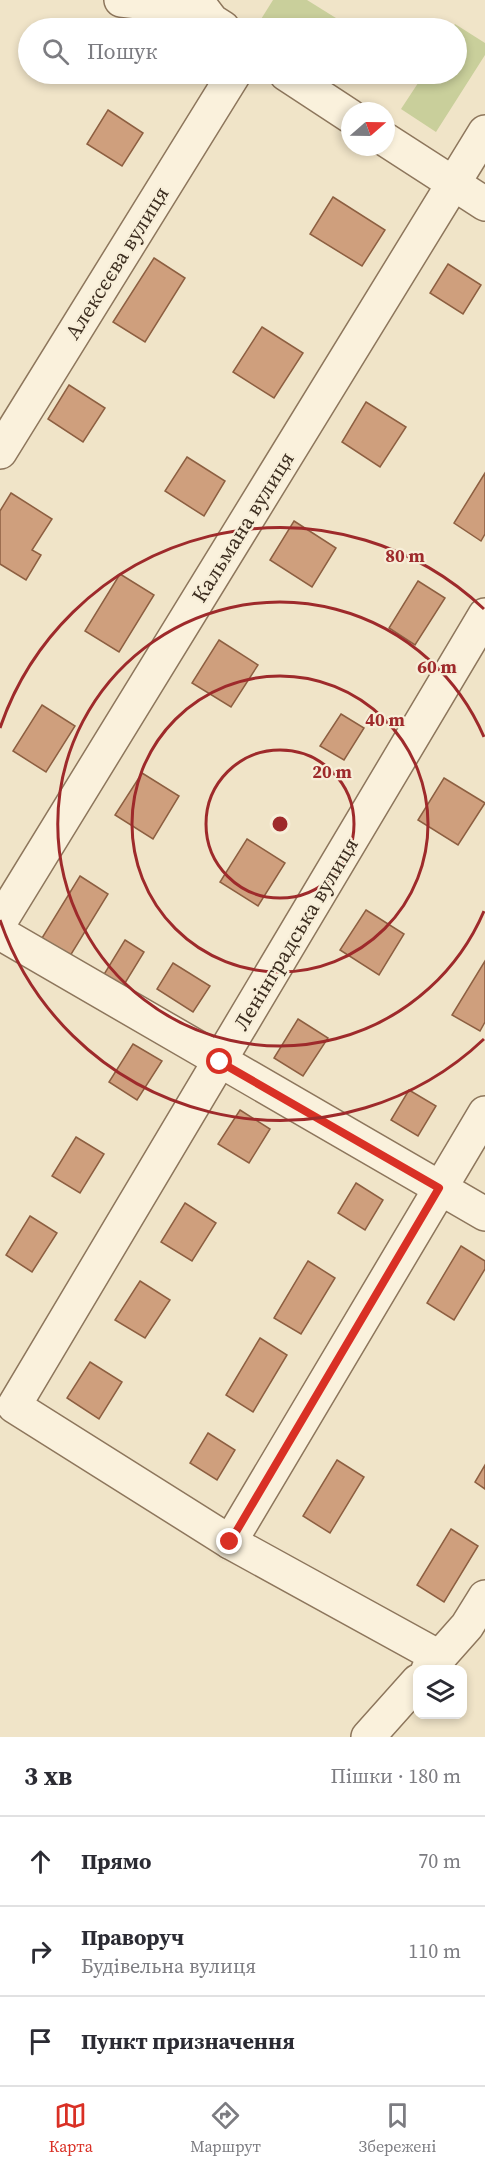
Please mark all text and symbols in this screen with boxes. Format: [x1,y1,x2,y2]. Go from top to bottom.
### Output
search box [18,18,467,84]
icon: search [39,35,72,68]
text: Пошук [87,36,158,66]
north arrow [341,102,395,156]
street label: Алексєєва вулиця [58,181,175,345]
street label: Кальмана вулиця [185,446,301,608]
text: 80 m [385,543,425,568]
text: 60 m [417,654,457,679]
text: 40 m [365,707,405,732]
text: 20 m [312,759,352,784]
centre of rings [270,814,290,834]
street label: Ленінградська вулиця [226,832,365,1036]
route start [206,1048,232,1074]
route end [216,1528,242,1554]
map controls [413,1665,467,1719]
button: layers [413,1665,467,1719]
text: 3 хв [24,1758,72,1794]
text: Пішки · 180 m [330,1762,461,1790]
icon: ahead [24,1845,57,1878]
text: Прямо [81,1846,151,1876]
text: 70 m [418,1847,461,1875]
text: Праворуч [81,1922,184,1952]
icon: right [24,1935,57,1968]
text: 110 m [408,1937,461,1965]
text: Будівельна вулиця [81,1952,256,1980]
icon: arrive [24,2025,57,2058]
text: Пункт призначення [81,2026,295,2056]
tab: Карта [49,2099,93,2157]
tab: Маршрут [190,2099,261,2157]
tab: Збережені [358,2099,436,2157]

